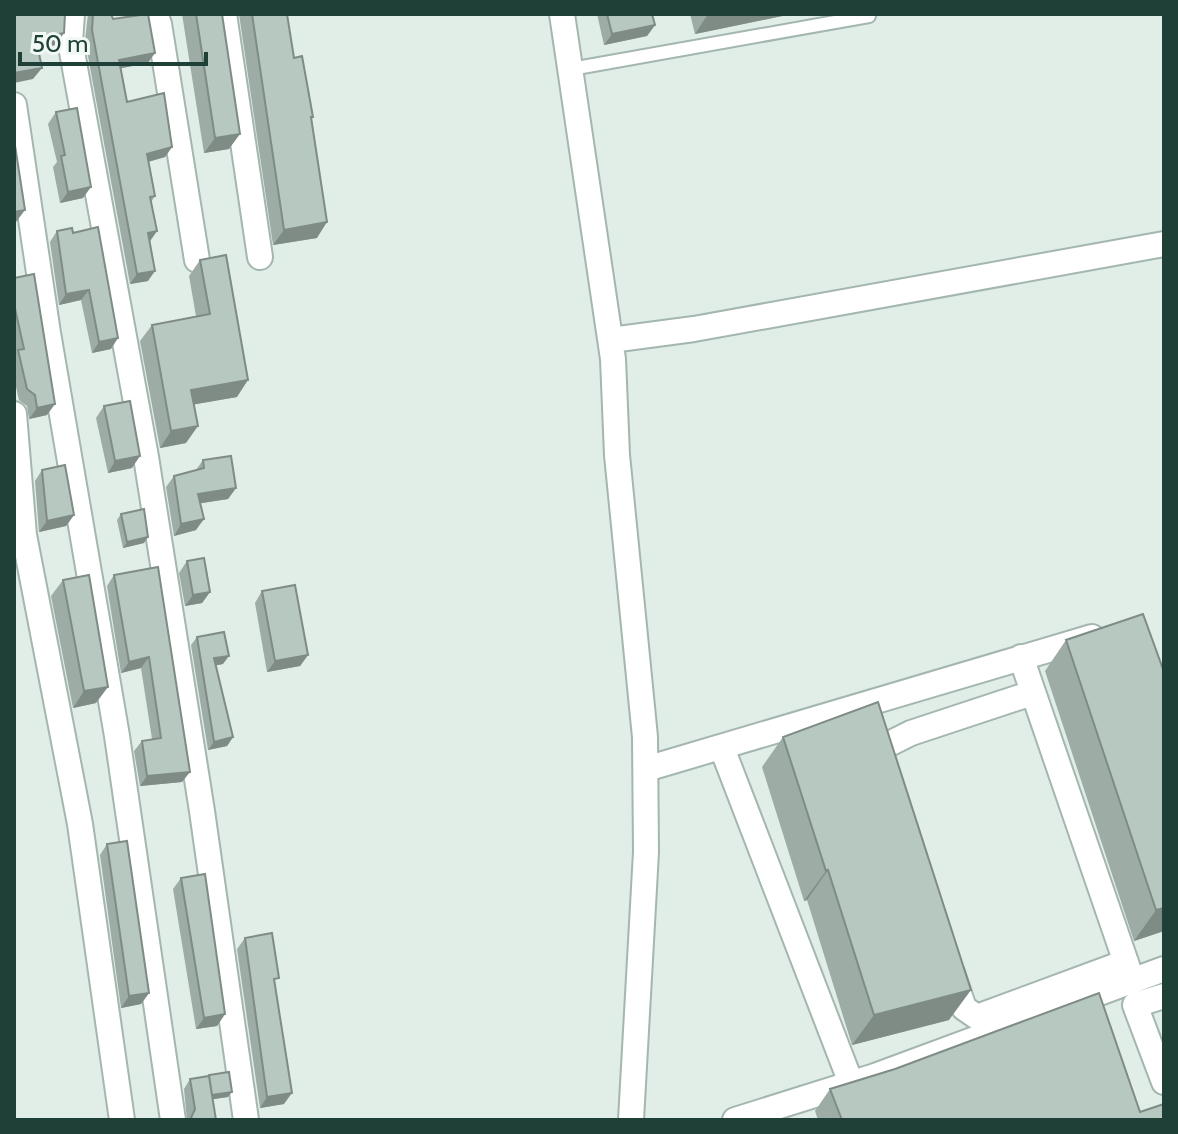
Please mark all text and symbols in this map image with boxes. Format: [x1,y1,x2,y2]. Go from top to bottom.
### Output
scale bar [20,16,206,66]
text: 50 m [32,29,88,58]

